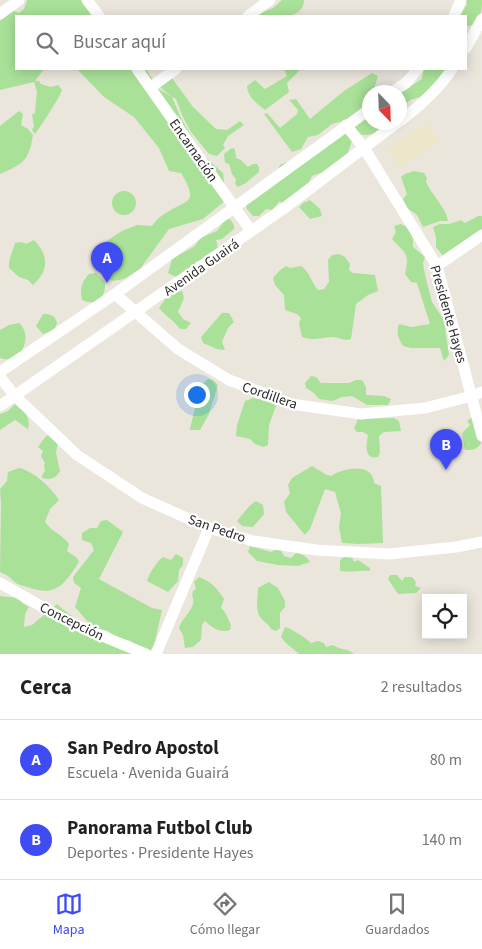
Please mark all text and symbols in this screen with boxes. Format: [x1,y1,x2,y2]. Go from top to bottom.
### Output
search box [15,15,467,70]
icon: search [33,29,61,57]
text: Buscar aquí [73,29,166,56]
north arrow [362,85,407,130]
street label: Encarnación [164,115,222,186]
street label: Avenida Guairá [160,234,243,301]
pin: A [91,242,123,283]
street label: Presidente Hayes [424,263,472,366]
street label: Cordillera [239,377,300,415]
your location [184,382,210,408]
pin: B [430,429,462,470]
street label: San Pedro [185,510,248,548]
map controls [422,594,467,639]
button: locate [422,594,467,639]
street label: Concepción [36,598,107,646]
text: Cerca [20,672,72,702]
text: 2 resultados [381,676,462,698]
text: San Pedro Apostol [67,735,219,762]
text: A [31,749,41,771]
text: 80 m [430,749,462,771]
text: Escuela · Avenida Guairá [67,762,229,784]
text: Panorama Futbol Club [67,815,253,842]
text: B [31,829,41,851]
text: 140 m [422,829,462,851]
text: Deportes · Presidente Hayes [67,842,254,864]
tab: Mapa [53,890,85,940]
tab: Cómo llegar [190,890,260,940]
tab: Guardados [365,890,429,940]

